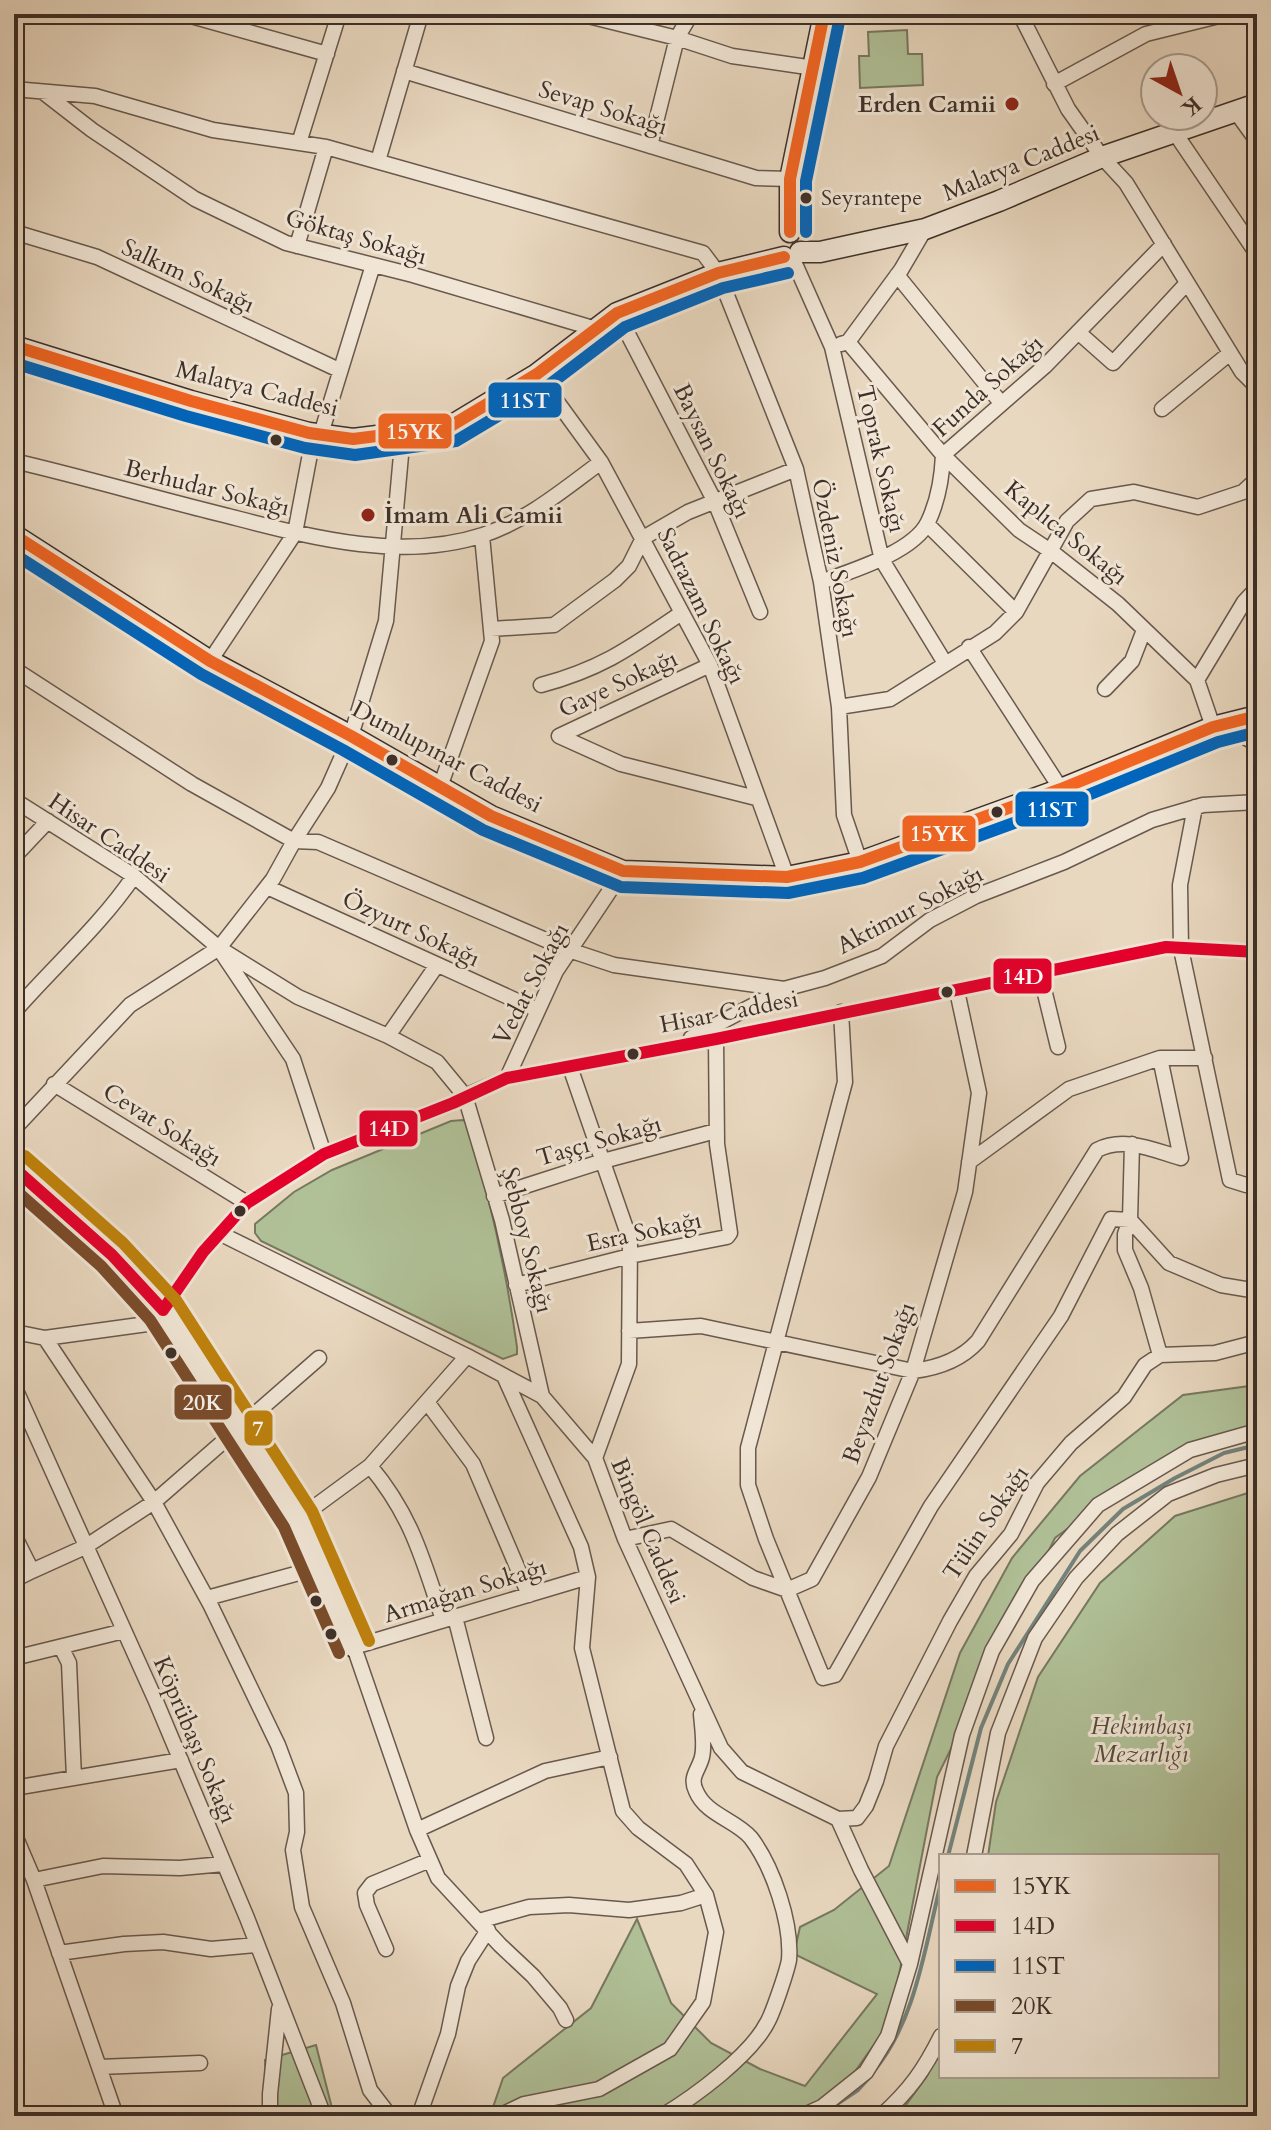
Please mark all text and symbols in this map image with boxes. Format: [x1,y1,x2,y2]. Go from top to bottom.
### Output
north arrow [1139,52,1219,132]
street label: Sevap Sokağı [535,73,672,143]
place label: Erden Camii [858,88,996,121]
text: K [1175,89,1208,124]
marker: Erden Camii [1003,95,1021,113]
street label: Malatya Caddesi [938,116,1105,209]
place label: Seyrantepe [821,183,922,213]
marker: Seyrantepe [798,190,814,206]
street label: Göktaş Sokağı [281,201,431,273]
street label: Salkım Sokağı [116,231,260,321]
street label: Funda Sokağı [925,327,1051,445]
street label: Malatya Caddesi [172,353,342,425]
street label: Baysan Sokağı [665,378,759,524]
line badge: 11ST [487,381,563,419]
street label: Toprak Sokağı [848,382,914,536]
text: 11ST [500,386,550,416]
line badge: 15YK [377,412,453,450]
text: 15YK [386,417,444,447]
unlabelled marker [268,432,284,448]
street label: Berhudar Sokağı [121,452,293,525]
street label: Kaplıca Sokağı [997,473,1135,593]
street label: Özdeniz Sokağı [803,476,867,640]
place label: İmam Ali Camii [384,499,563,532]
marker: İmam Ali Camii [359,506,377,524]
street label: Sadrazam Sokağı [649,522,753,690]
street label: Gaye Sokağı [553,642,683,726]
street label: Dumlupınar Caddesi [346,693,548,821]
unlabelled marker [384,752,400,768]
street label: Hisar Caddesi [42,785,177,891]
line badge: 11ST [1014,790,1090,828]
text: 11ST [1027,795,1077,825]
unlabelled marker [989,804,1005,820]
line badge: 15YK [901,814,977,853]
text: 15YK [910,819,968,849]
street label: Aktimur Sokağı [831,857,989,962]
street label: Özyurt Sokağı [337,883,485,975]
street label: Vedat Sokağı [485,917,577,1051]
line badge: 14D [992,957,1053,995]
text: 14D [1002,962,1044,992]
street label: Hisar Caddesi [657,982,801,1042]
unlabelled marker [939,984,955,1000]
unlabelled marker [625,1046,641,1062]
street label: Cevat Sokağı [96,1075,228,1175]
street label: Taşçı Sokağı [533,1107,666,1175]
line badge: 14D [358,1109,419,1148]
text: 14D [368,1114,410,1144]
street label: Şebboy Sokağı [493,1164,561,1317]
unlabelled marker [232,1203,248,1219]
street label: Esra Sokağı [583,1204,705,1260]
street label: Beyazdut Sokağı [835,1298,924,1468]
unlabelled marker [163,1345,179,1361]
line badge: 20K [173,1383,233,1421]
text: 20K [183,1388,223,1418]
line badge: 7 [243,1409,274,1447]
text: 7 [252,1414,264,1444]
street label: Bingöl Caddesi [602,1453,694,1609]
street label: Tülin Sokağı [935,1459,1037,1587]
street label: Armağan Sokağı [379,1550,551,1631]
unlabelled marker [308,1593,324,1609]
unlabelled marker [323,1626,339,1642]
street label: Köprübaşı Sokağı [145,1651,245,1829]
park label: Hekimbaşı Mezarlığı [1091,1710,1192,1771]
legend [939,1854,1219,2078]
text: 15YK [1011,1870,1071,1903]
text: 14D [1011,1910,1055,1943]
text: 11ST [1011,1950,1065,1983]
text: 20K [1011,1990,1054,2023]
text: 7 [1011,2030,1023,2063]

